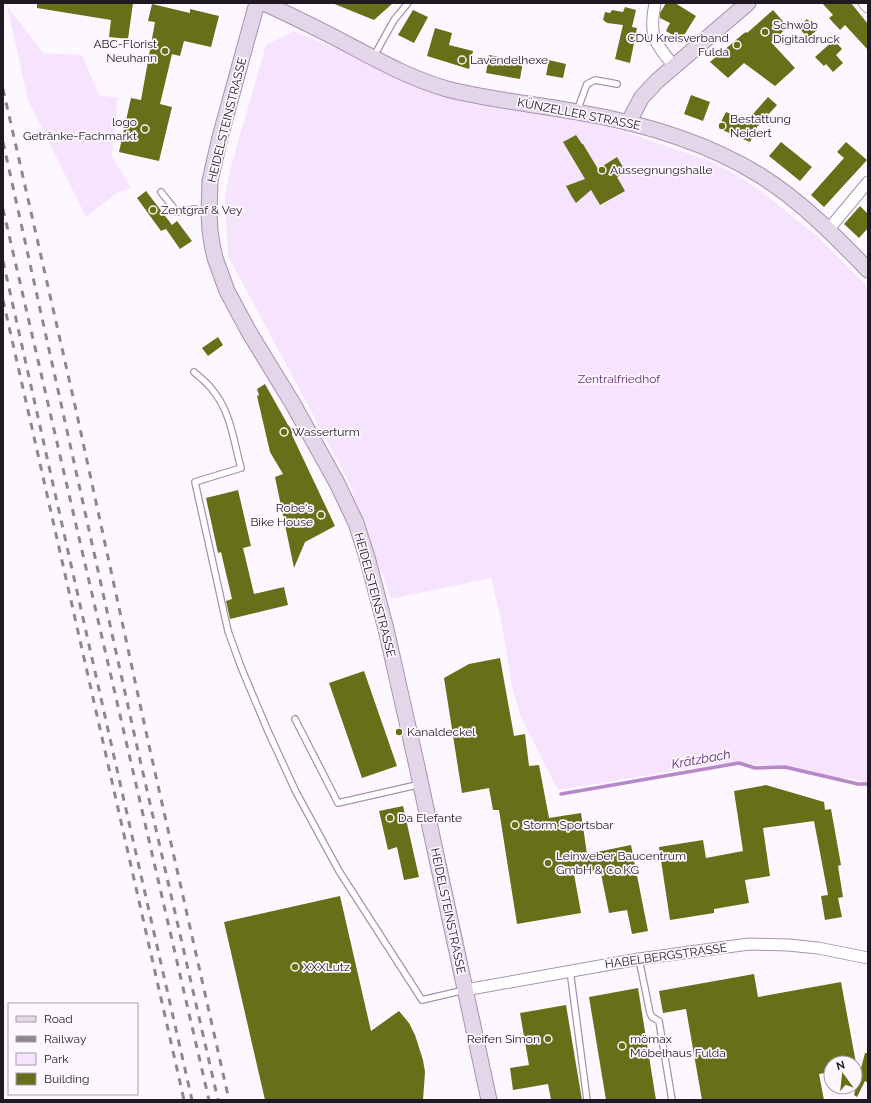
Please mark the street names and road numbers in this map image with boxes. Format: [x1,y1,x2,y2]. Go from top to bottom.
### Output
street label: HEIDELSTEINSTRASSE [205,56,249,184]
street label: KÜNZELLER STRASSE [516,95,642,133]
street label: HEIDELSTEINSTRASSE [352,531,398,659]
street label: HEIDELSTEINSTRASSE [428,847,468,975]
street label: HABELBERGSTRASSE [604,940,728,972]

